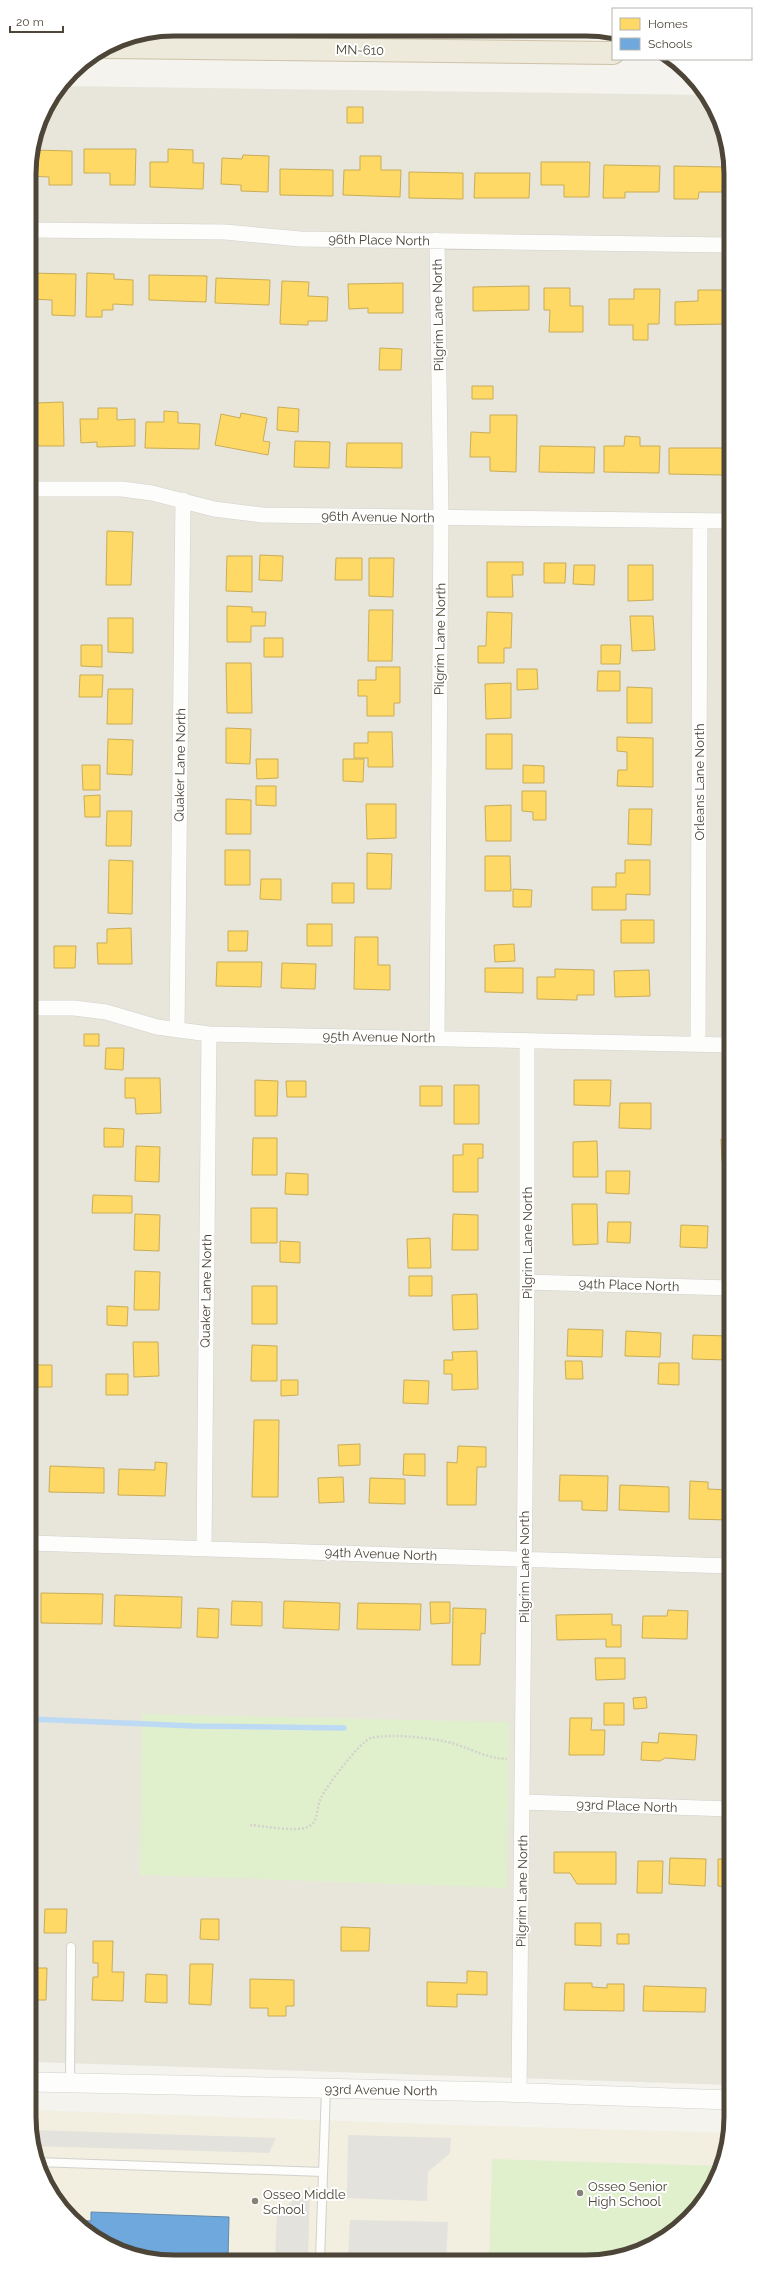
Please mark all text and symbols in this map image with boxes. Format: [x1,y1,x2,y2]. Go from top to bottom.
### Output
scale bar [10,8,63,34]
legend [612,8,752,60]
text: 20 m [16,15,44,29]
text: Homes [648,17,688,31]
text: Schools [648,37,692,51]
street label: MN-610 [336,42,384,58]
street label: 96th Place North [328,232,430,248]
street label: Pilgrim Lane North [430,259,446,371]
street label: 96th Avenue North [321,509,435,525]
street label: Pilgrim Lane North [432,583,448,695]
street label: Quaker Lane North [172,708,188,822]
street label: Orleans Lane North [692,723,707,841]
street label: 95th Avenue North [323,1029,435,1045]
street label: Pilgrim Lane North [520,1187,535,1299]
street label: Quaker Lane North [198,1234,214,1348]
street label: 94th Place North [578,1276,680,1294]
street label: Pilgrim Lane North [517,1511,532,1623]
street label: 94th Avenue North [324,1545,438,1563]
street label: 93rd Place North [576,1797,678,1815]
street label: Pilgrim Lane North [514,1835,530,1947]
street label: 93rd Avenue North [324,2082,438,2098]
place label: Osseo Senior High School [588,2179,668,2209]
place label: Osseo Middle School [263,2187,346,2217]
marker: Osseo Senior High School [575,2188,585,2198]
marker: Osseo Middle School [250,2196,260,2206]

